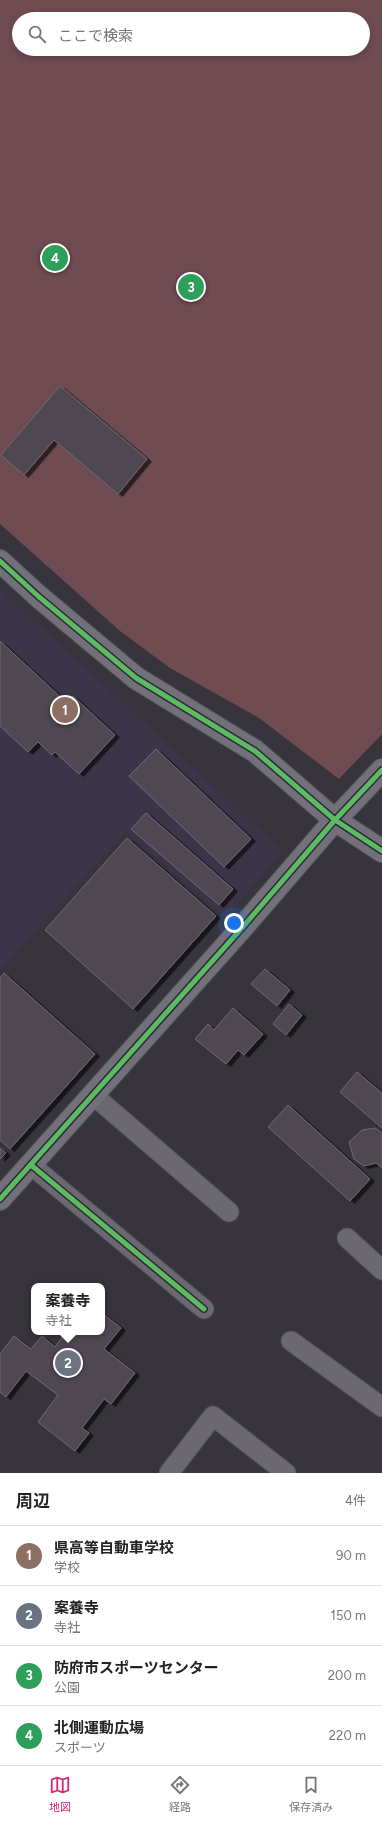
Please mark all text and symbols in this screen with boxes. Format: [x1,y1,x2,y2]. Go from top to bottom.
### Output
search box [12,12,370,56]
icon: search [26,23,48,45]
text: ここで検索 [58,27,133,45]
pin: 4 [42,243,68,273]
pin: 3 [178,272,204,302]
pin: 1 [52,695,78,725]
your location [224,913,244,933]
popup [31,1283,105,1335]
text: 案養寺 [45,1292,91,1310]
text: 寺社 [45,1313,72,1328]
pin: 2 [55,1348,81,1378]
text: 周辺 [16,1491,50,1511]
text: 4件 [345,1493,366,1508]
text: 県高等自動車学校 [54,1539,174,1557]
text: 1 [26,1548,32,1563]
text: 90 m [336,1548,366,1563]
text: 学校 [54,1560,80,1575]
text: 案養寺 [54,1599,99,1617]
text: 2 [25,1608,33,1623]
text: 150 m [331,1608,366,1623]
text: 寺社 [54,1620,80,1635]
text: 防府市スポーツセンター [54,1659,219,1677]
text: 3 [25,1668,33,1683]
text: 200 m [328,1668,366,1683]
text: 公園 [54,1680,80,1695]
text: 北側運動広場 [54,1719,144,1737]
text: 4 [25,1728,33,1743]
text: 220 m [329,1728,366,1743]
text: スポーツ [54,1740,106,1755]
tab: 地図 [49,1774,71,1814]
tab: 経路 [169,1774,191,1814]
tab: 保存済み [289,1774,333,1814]

